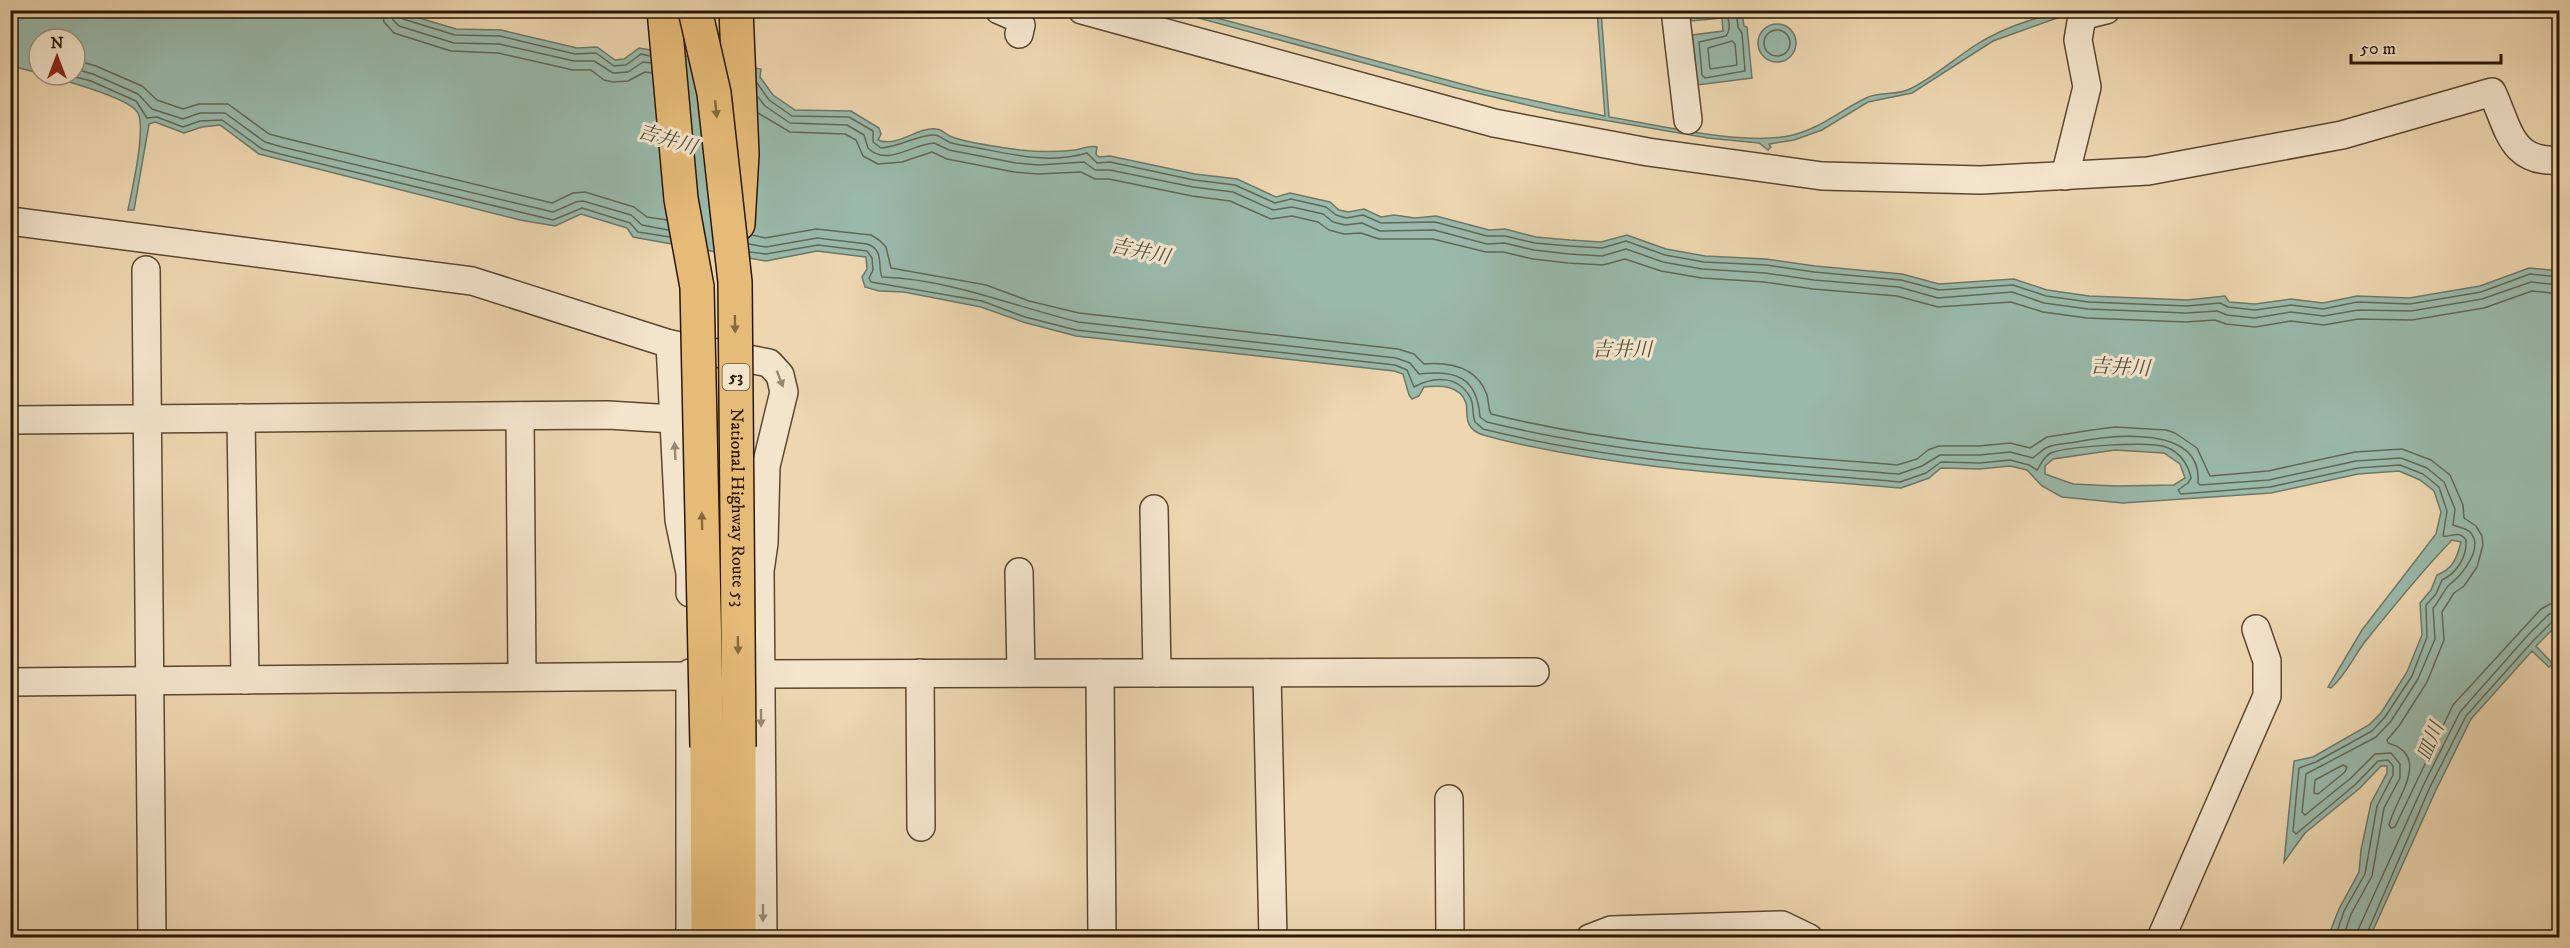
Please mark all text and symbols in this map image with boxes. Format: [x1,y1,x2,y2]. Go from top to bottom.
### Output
north arrow [27,27,87,87]
scale bar [2351,27,2501,65]
text: N [50,33,64,53]
text: 50 m [2360,38,2396,60]
one-way arrow [711,99,720,118]
water label: 吉井川 [635,119,701,161]
water label: 吉井川 [1108,234,1174,271]
one-way arrow [731,314,740,333]
water label: 吉井川 [1592,338,1654,363]
water label: 吉井川 [2089,354,2153,382]
road number: 53 [722,364,750,390]
one-way arrow [775,371,785,389]
street label: National Highway Route 53 [725,408,749,607]
one-way arrow [671,441,680,460]
one-way arrow [698,511,707,530]
one-way arrow [734,635,743,654]
one-way arrow [756,708,766,727]
water label: 皿川 [2412,717,2451,765]
one-way arrow [758,903,768,922]

